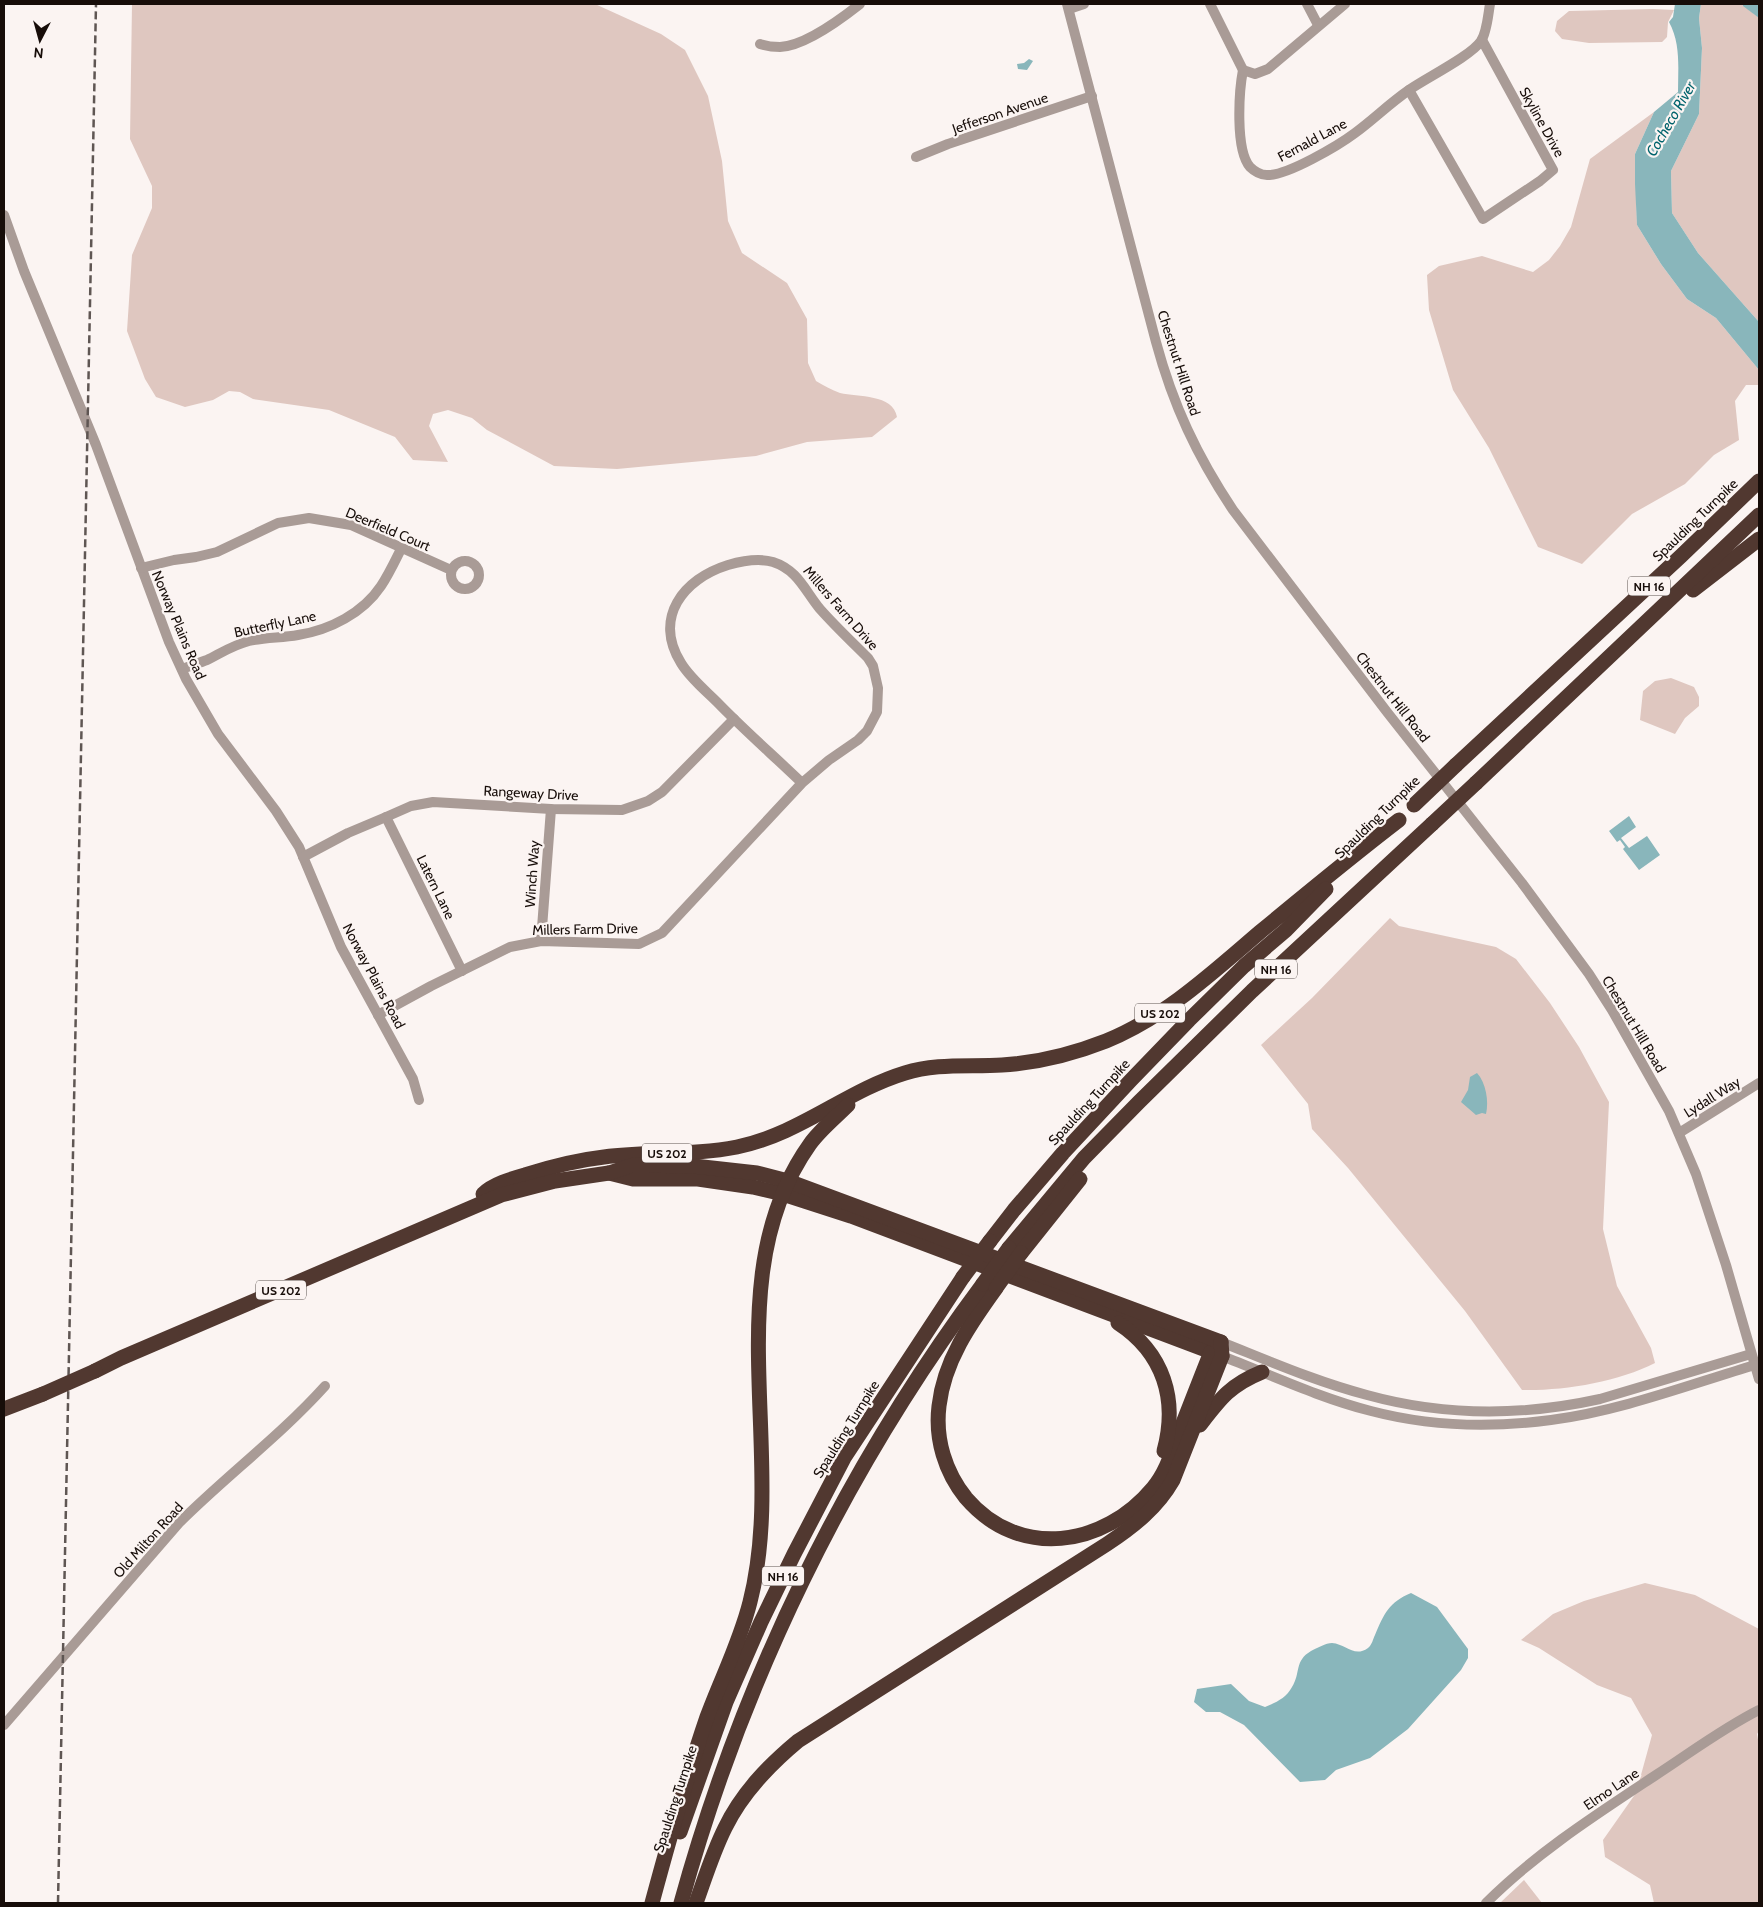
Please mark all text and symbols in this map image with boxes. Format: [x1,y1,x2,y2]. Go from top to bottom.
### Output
north arrow [15,15,65,65]
text: N [33,43,45,62]
water label: Cocheco River [1642,77,1700,160]
street label: Skyline Drive [1515,84,1569,160]
street label: Jefferson Avenue [949,88,1050,138]
street label: Fernald Lane [1274,114,1350,166]
street label: Chestnut Hill Road [1153,308,1205,418]
street label: Spaulding Turnpike [1649,475,1741,565]
street label: Deerfield Court [343,503,433,555]
street label: Millers Farm Drive [800,562,882,654]
street label: Norway Plains Road [148,568,210,682]
road number: NH 16 [1628,576,1670,596]
street label: Butterfly Lane [232,607,318,641]
street label: Chestnut Hill Road [1352,648,1434,746]
street label: Spaulding Turnpike [1331,772,1423,862]
street label: Rangeway Drive [483,782,579,804]
street label: Winch Way [521,840,543,908]
street label: Latern Lane [413,852,459,922]
street label: Millers Farm Drive [532,919,638,939]
street label: Norway Plains Road [339,920,409,1032]
road number: NH 16 [1255,960,1297,979]
street label: Chestnut Hill Road [1598,972,1670,1076]
road number: US 202 [1135,1004,1185,1022]
street label: Spaulding Turnpike [1044,1055,1134,1149]
street label: Lydall Way [1680,1073,1744,1121]
road number: US 202 [642,1144,692,1162]
road number: US 202 [256,1280,306,1300]
street label: Spaulding Turnpike [809,1377,883,1481]
street label: Old Milton Road [109,1498,187,1582]
road number: NH 16 [762,1566,804,1585]
street label: Spaulding Turnpike [649,1743,701,1855]
street label: Elmo Lane [1580,1764,1642,1814]

